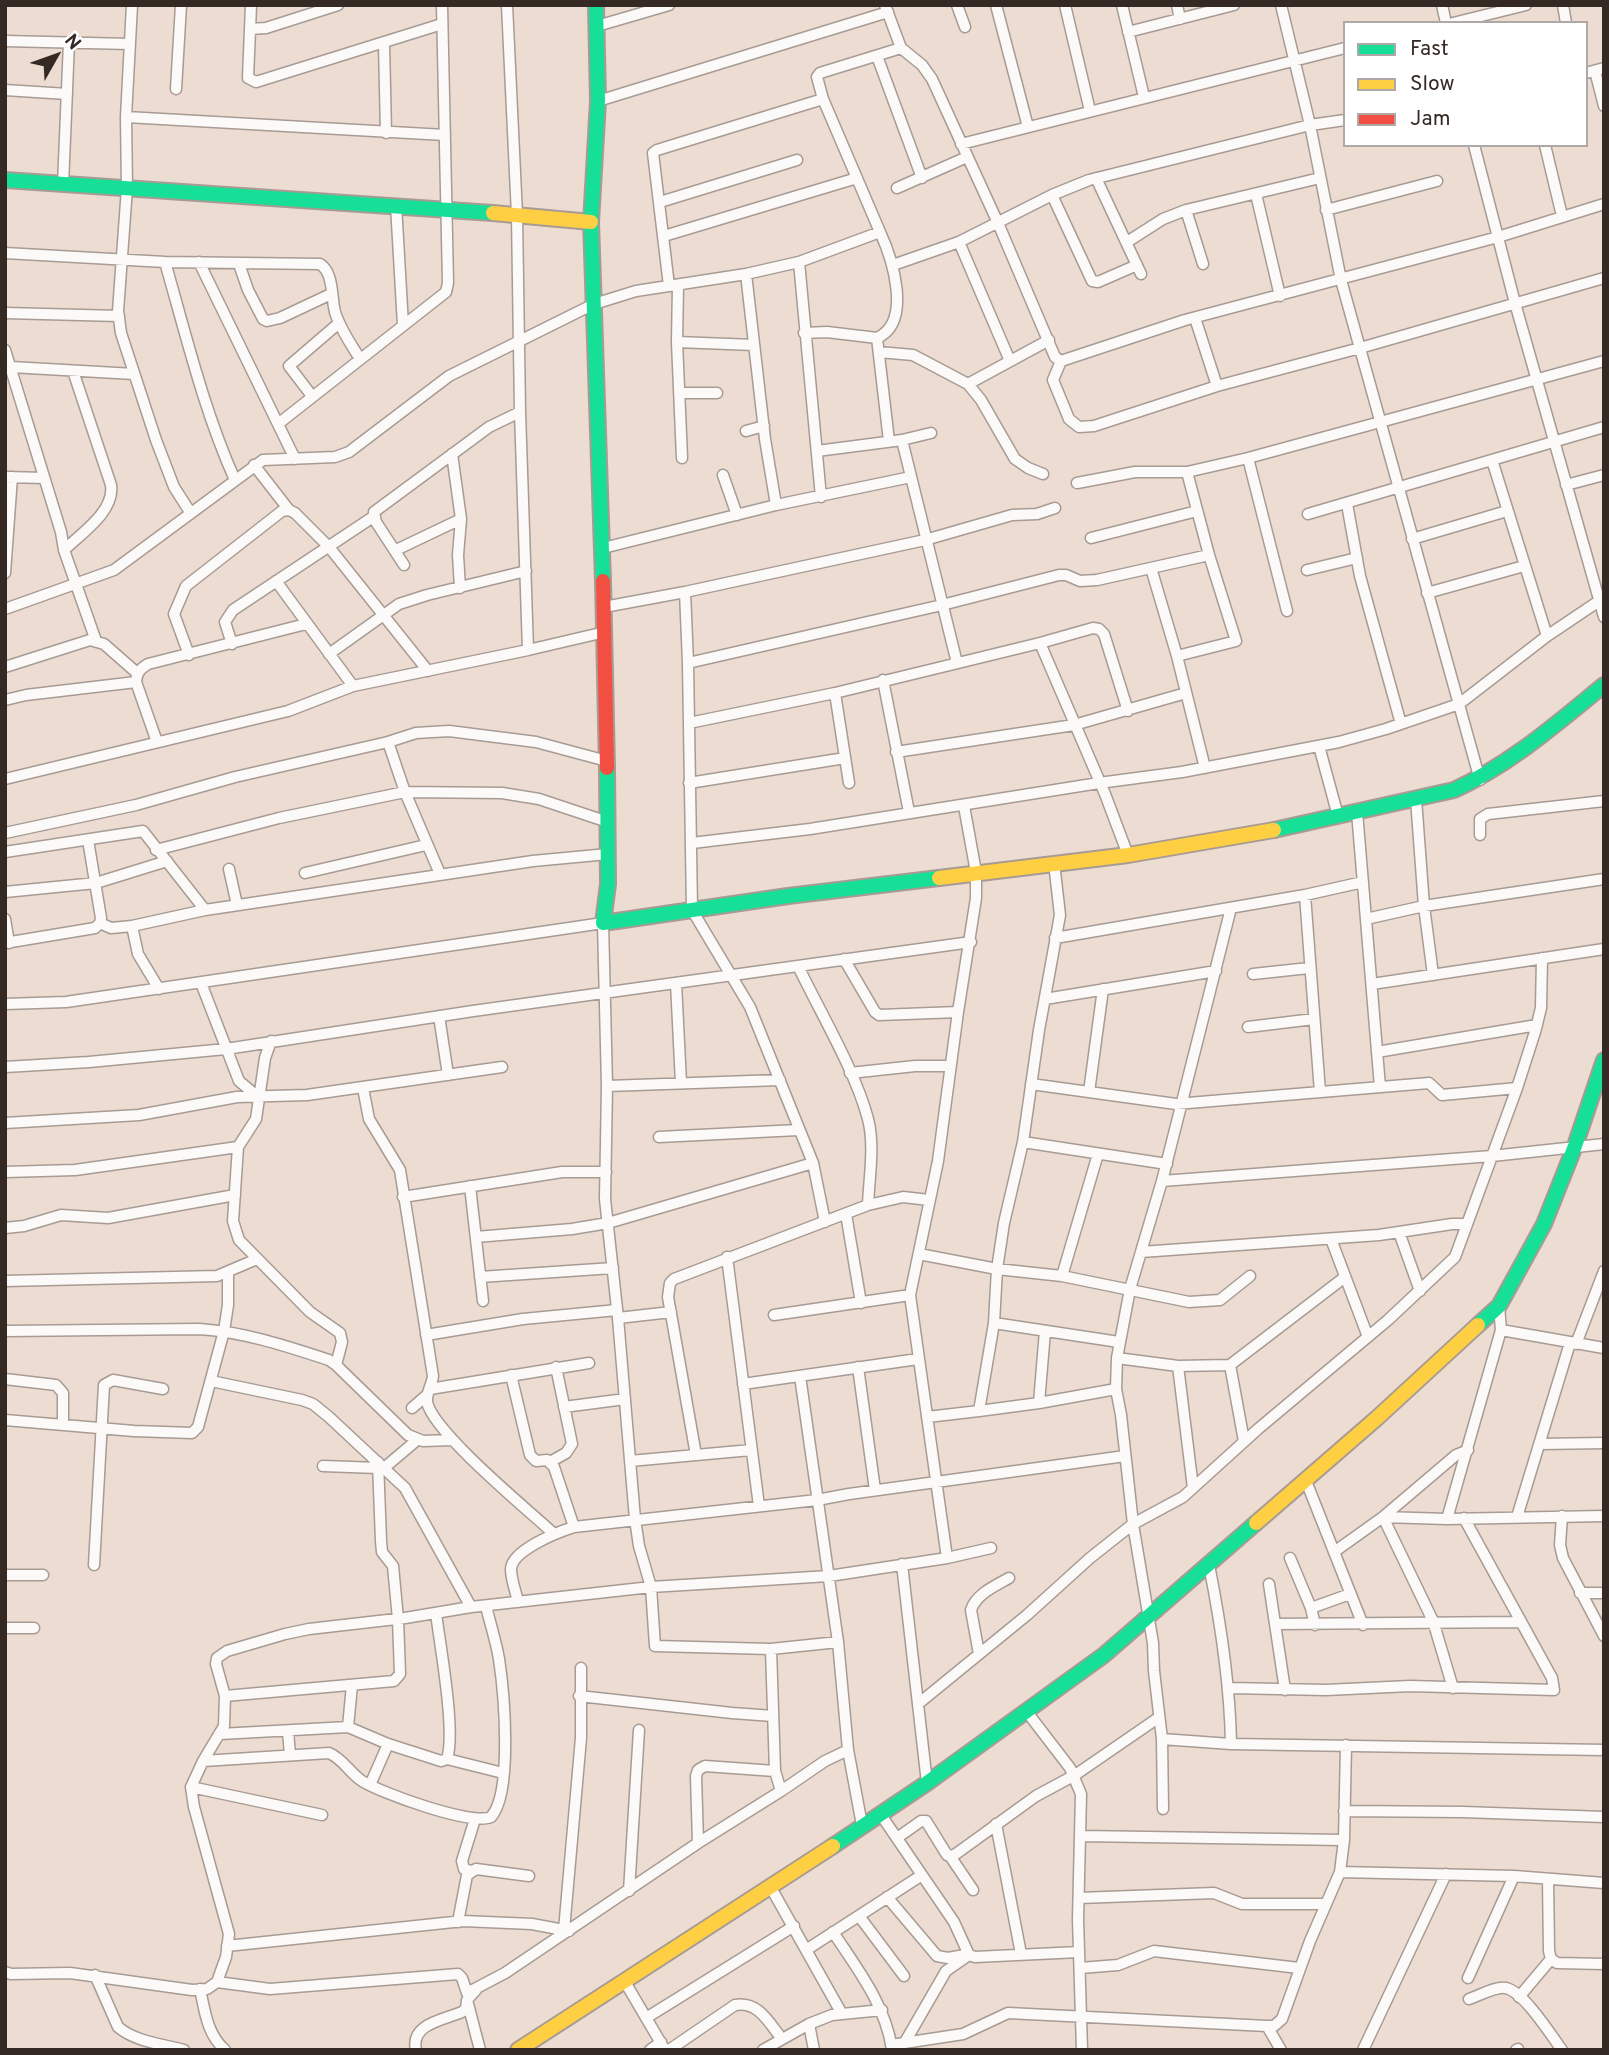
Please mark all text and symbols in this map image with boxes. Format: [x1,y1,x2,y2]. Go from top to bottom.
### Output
north arrow [21,21,91,91]
legend [1343,21,1588,147]
text: N [59,30,86,55]
text: Fast [1410,36,1449,63]
text: Slow [1410,71,1455,98]
text: Jam [1410,106,1451,133]

